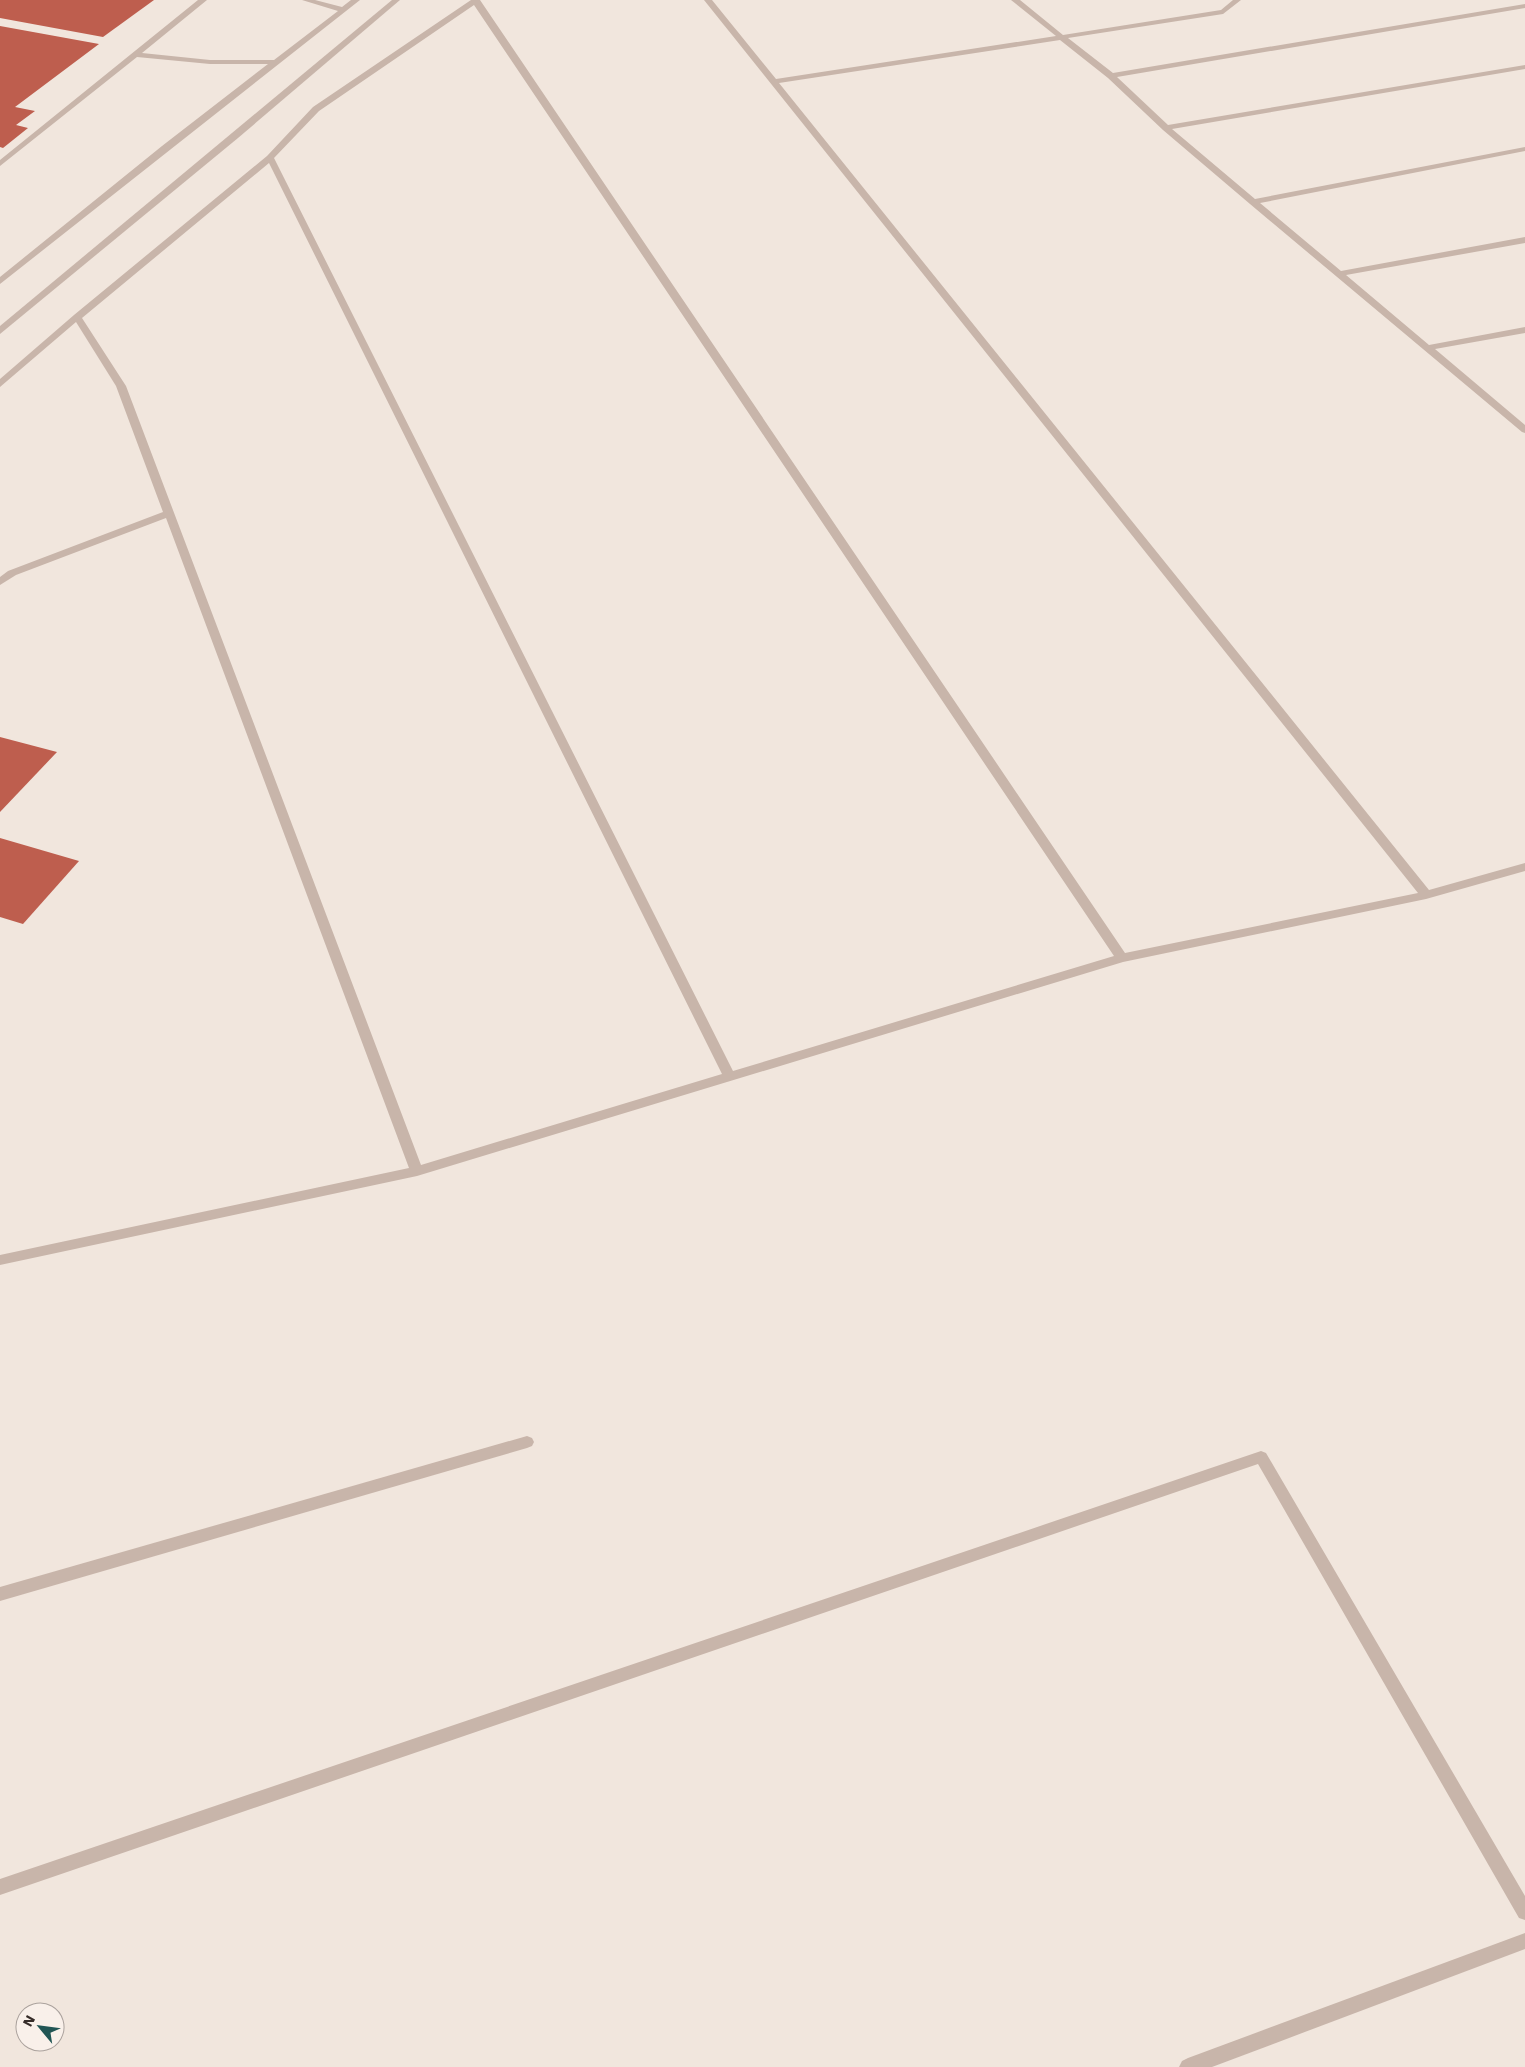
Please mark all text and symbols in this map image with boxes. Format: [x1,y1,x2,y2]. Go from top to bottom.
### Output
north arrow [15,2002,65,2052]
text: N [19,2012,38,2029]

